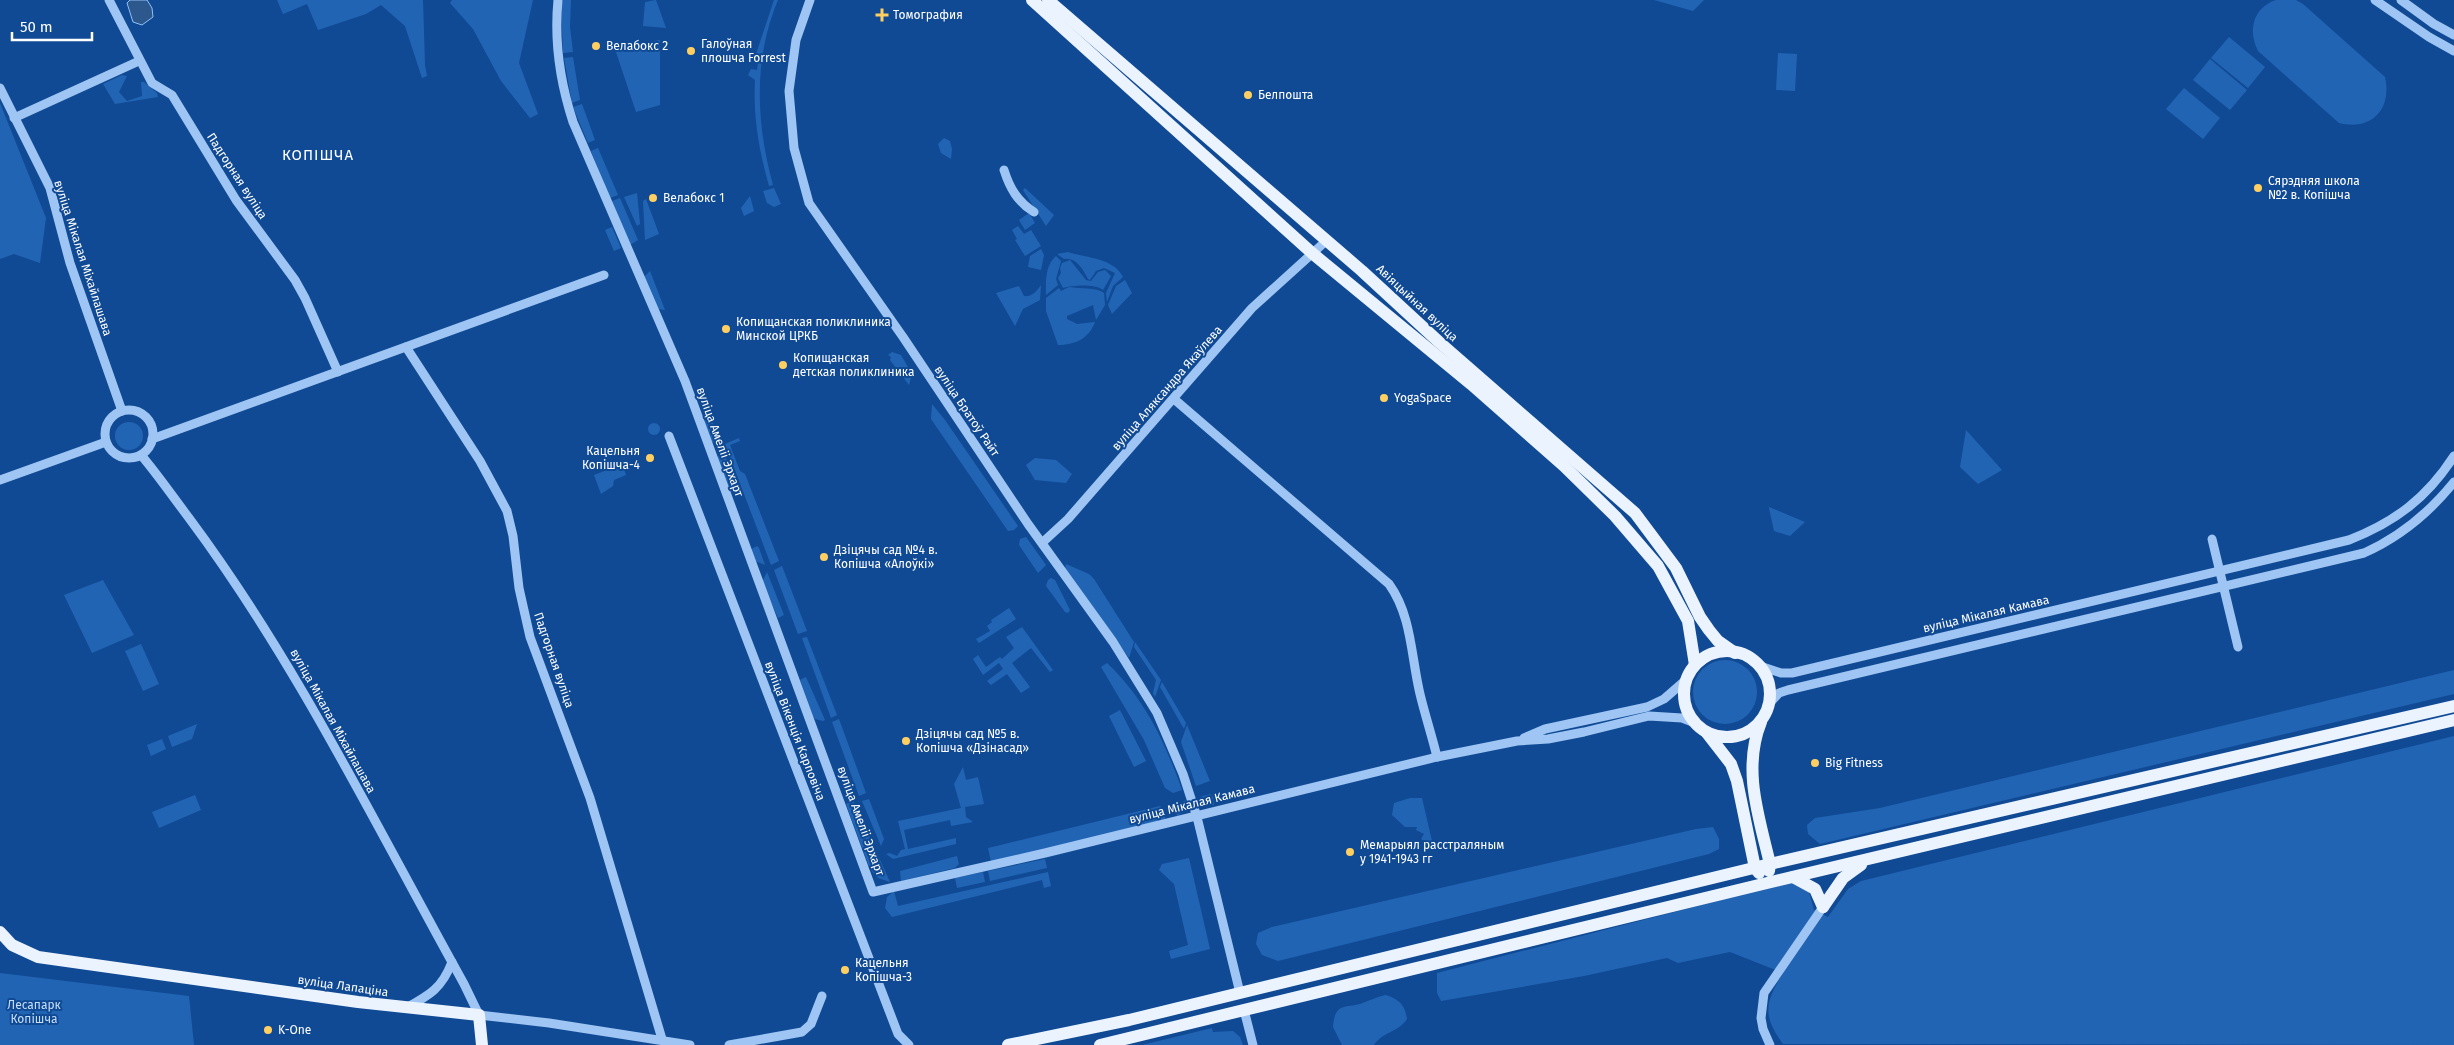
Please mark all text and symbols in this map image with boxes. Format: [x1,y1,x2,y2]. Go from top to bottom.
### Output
marker: Томография [875,8,889,22]
place label: Томография [893,8,963,22]
scale bar [12,10,92,42]
text: 50 m [20,18,53,36]
place label: Галоўная плошча Forrest [701,37,786,65]
place label: Велабокс 2 [606,39,668,53]
marker: Велабокс 2 [590,40,602,52]
marker: Галоўная плошча Forrest [685,45,697,57]
place label: Белпошта [1258,88,1313,102]
marker: Белпошта [1242,89,1254,101]
street label: Падгорная вуліца [204,130,270,222]
district label: КОПІШЧА [282,146,354,164]
place label: Сярэдняя школа №2 в. Копішча [2268,174,2360,202]
street label: вуліца Мікалая Міхайлашава [51,178,115,338]
marker: Сярэдняя школа №2 в. Копішча [2252,182,2264,194]
place label: Велабокс 1 [663,191,724,205]
marker: Велабокс 1 [647,192,659,204]
street label: Авіяцыйная вуліца [1373,262,1461,344]
place label: Копищанская поликлиника Минской ЦРКБ [736,315,891,343]
marker: Копищанская поликлиника Минской ЦРКБ [720,323,732,335]
street label: вуліца Аляксандра Якаўлева [1109,323,1225,453]
place label: Копищанская детская поликлиника [793,351,914,379]
marker: Копищанская детская поликлиника [777,359,789,371]
street label: вуліца Братоў Райт [931,363,1003,459]
street label: вуліца Амеліі Эрхарт [694,385,747,499]
place label: YogaSpace [1394,391,1452,405]
marker: YogaSpace [1378,392,1390,404]
place label: Кацельня Копішча-4 [582,444,641,472]
marker: Кацельня Копішча-4 [644,452,656,464]
place label: Дзіцячы сад №4 в. Копішча «Алоўкі» [833,543,938,571]
marker: Дзіцячы сад №4 в. Копішча «Алоўкі» [818,551,830,563]
street label: вуліца Мікалая Камава [1921,593,2051,635]
street label: Падгорная вуліца [531,610,577,710]
street label: вуліца Мікалая Міхайлашава [287,646,379,796]
street label: вуліца Вікенція Карповіча [762,659,828,803]
place label: Дзіцячы сад №5 в. Копішча «Дзінасад» [915,727,1029,755]
marker: Дзіцячы сад №5 в. Копішча «Дзінасад» [900,735,912,747]
place label: Big Fitness [1825,756,1883,770]
marker: Big Fitness [1809,757,1821,769]
street label: вуліца Амеліі Эрхарт [835,764,888,878]
street label: вуліца Мікалая Камава [1128,782,1256,826]
place label: Мемарыял расстраляным у 1941-1943 гг [1360,838,1504,866]
marker: Мемарыял расстраляным у 1941-1943 гг [1344,846,1356,858]
place label: Кацельня Копішча-3 [855,956,912,984]
marker: Кацельня Копішча-3 [839,964,851,976]
street label: вуліца Лапаціна [297,973,389,999]
park label: Лесапарк Копішча [7,998,62,1026]
place label: K-One [278,1023,311,1037]
marker: K-One [262,1024,274,1036]

